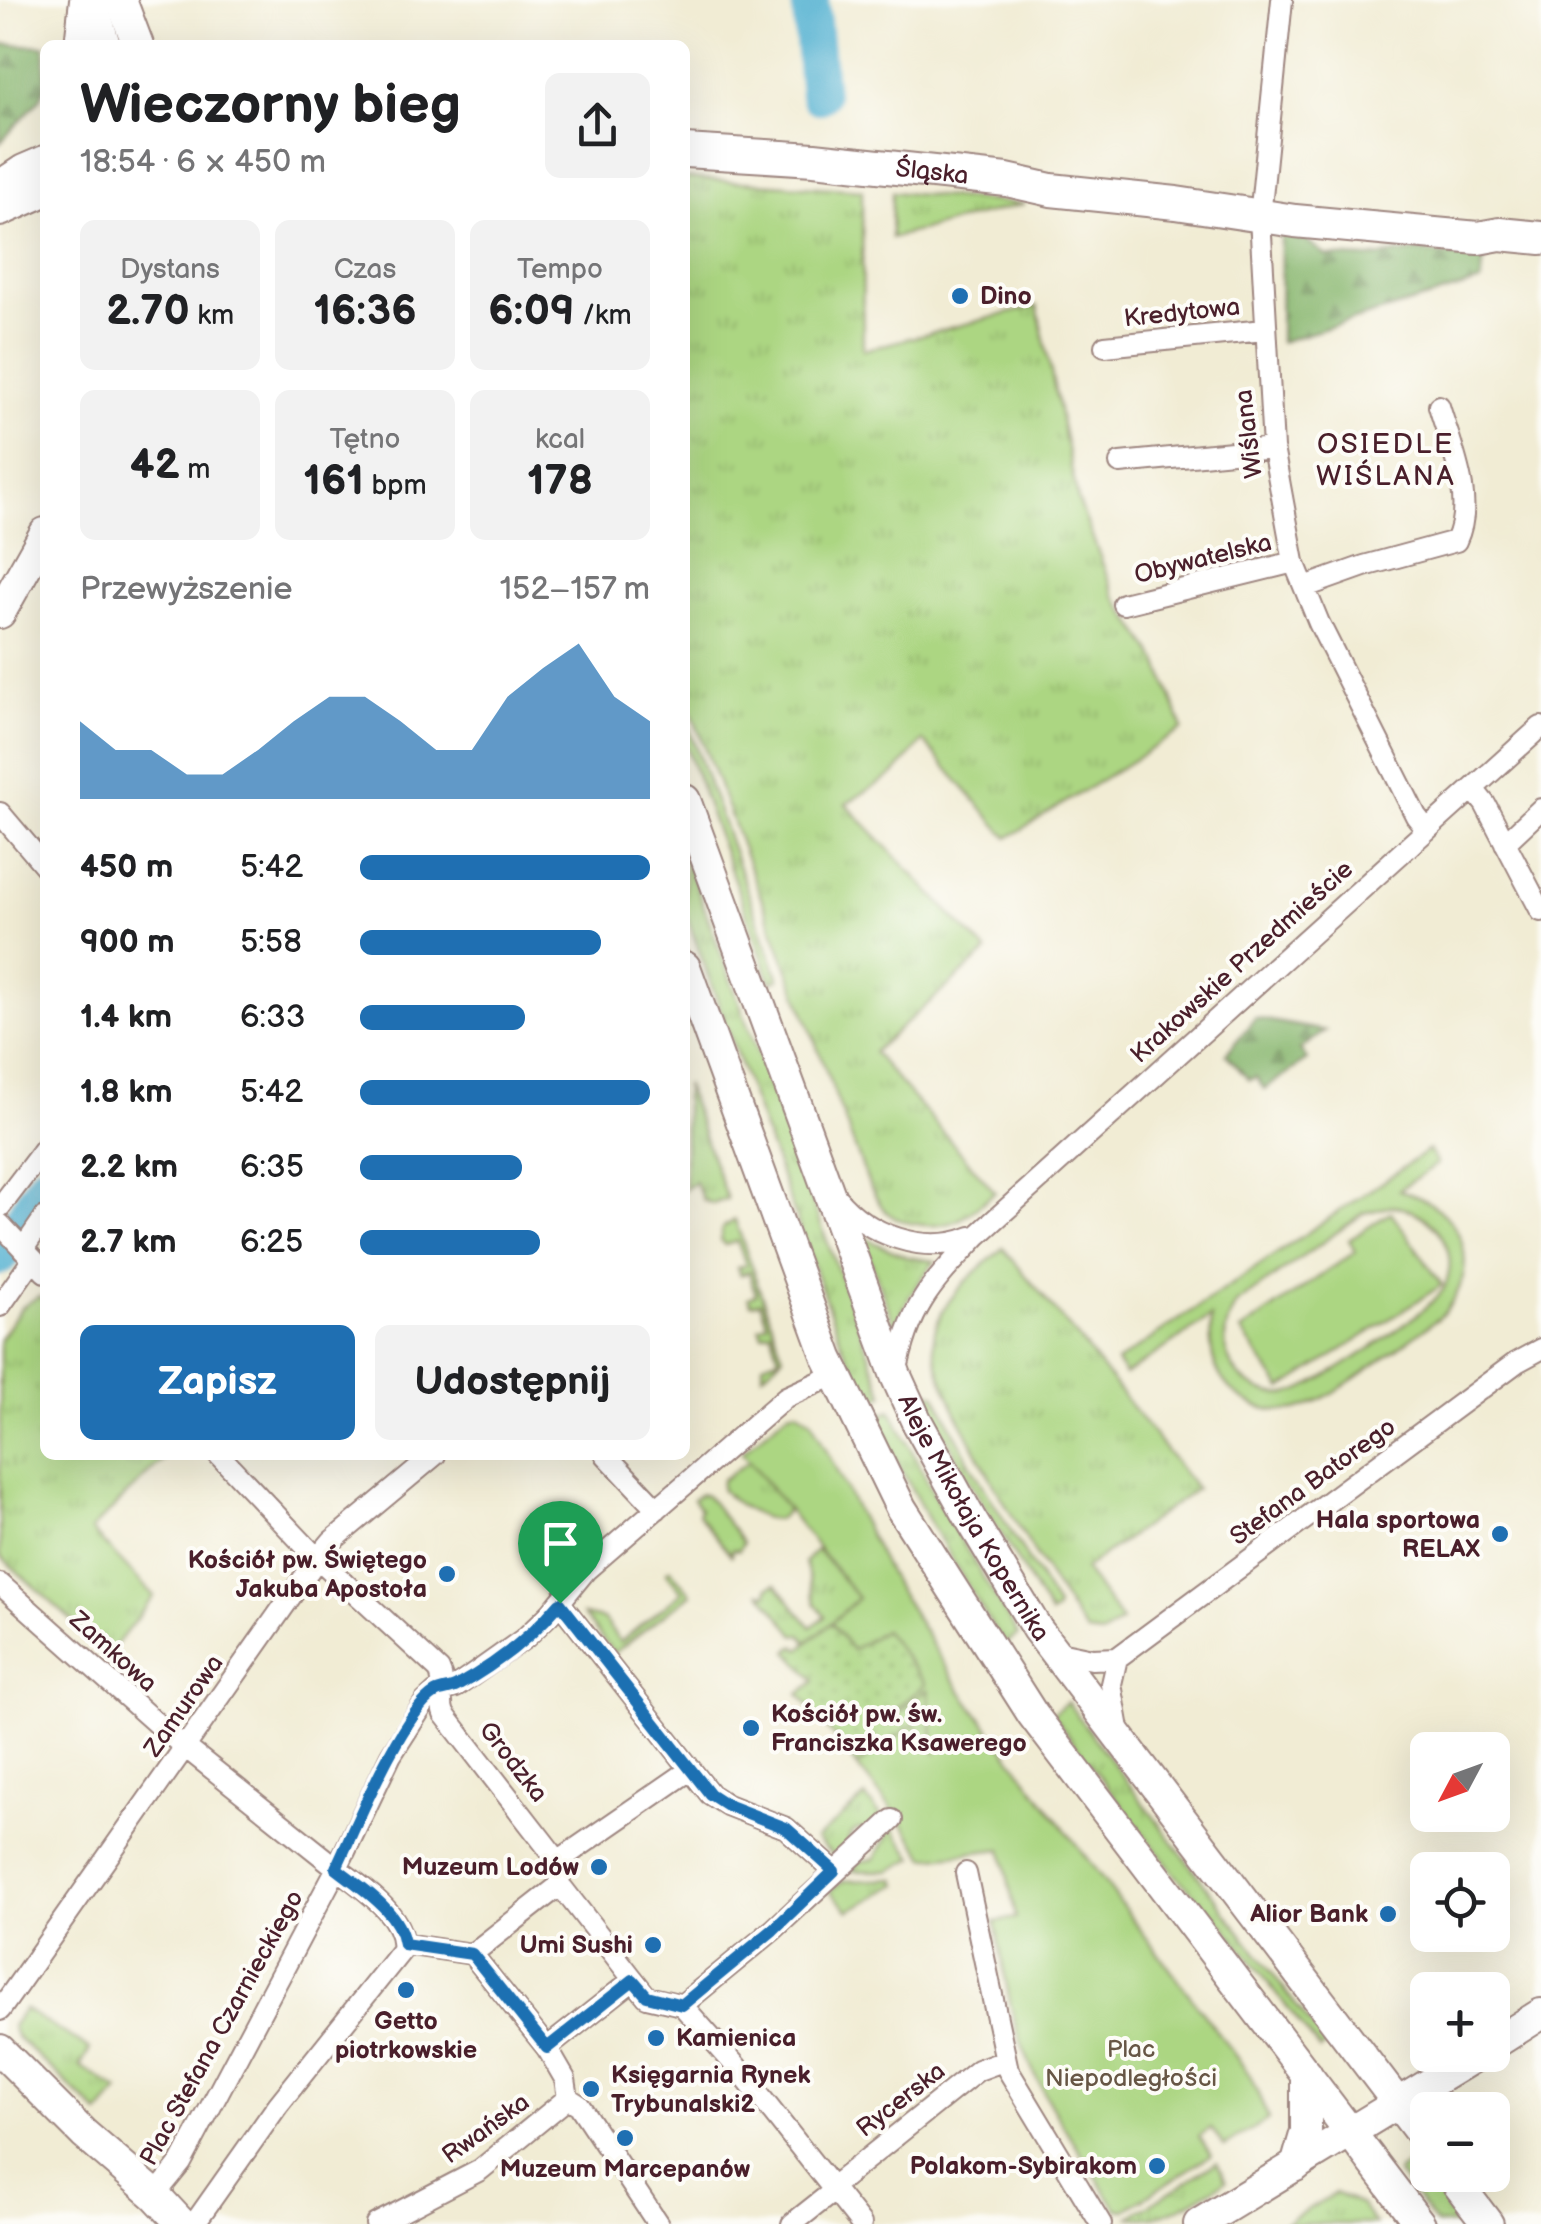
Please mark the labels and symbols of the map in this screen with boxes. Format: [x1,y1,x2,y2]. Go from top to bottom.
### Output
street label: Śląska [894,152,970,191]
place label: Dino [980,281,1032,312]
marker: Dino [949,285,971,307]
street label: Kredytowa [1122,291,1242,335]
street label: Wiślana [1228,388,1270,480]
district label: OSIEDLE WIŚLANA [1316,428,1456,493]
street label: Obywatelska [1131,527,1275,591]
street label: Krakowskie Przedmieście [1124,854,1360,1070]
street label: Aleje Mikołaja Kopernika [891,1389,1056,1648]
street label: Stefana Batorego [1224,1411,1402,1553]
pin [518,1501,603,1604]
place label: Hala sportowa RELAX [1316,1505,1480,1565]
marker: Hala sportowa RELAX [1489,1523,1511,1545]
place label: Kościół pw. Świętego Jakuba Apostoła [188,1544,427,1605]
marker: Kościół pw. Świętego Jakuba Apostoła [436,1563,458,1585]
street label: Zamkowa [62,1604,163,1699]
street label: Zamurowa [137,1649,230,1764]
place label: Kościół pw. św. Franciszka Ksawerego [771,1699,1027,1759]
street label: Grodzka [472,1716,554,1808]
marker: Kościół pw. św. Franciszka Ksawerego [740,1717,762,1739]
north arrow [1410,1732,1510,1832]
place label: Muzeum Lodów [402,1852,580,1883]
marker: Muzeum Lodów [588,1856,610,1878]
street label: Plac Stefana Czarnieckiego [133,1885,311,2171]
place label: Alior Bank [1249,1899,1368,1930]
marker: Alior Bank [1377,1903,1399,1925]
place label: Umi Sushi [520,1930,633,1961]
marker: Umi Sushi [642,1934,664,1956]
marker: Getto piotrkowskie [395,1979,417,2001]
place label: Getto piotrkowskie [335,2006,477,2066]
place label: Kamienica [676,2023,796,2054]
marker: Kamienica [645,2027,667,2049]
park label: Plac Niepodległości [1045,2034,1217,2094]
street label: Rycerska [850,2056,952,2144]
place label: Księgarnia Rynek Trybunalski2 [611,2060,810,2120]
marker: Księgarnia Rynek Trybunalski2 [580,2078,602,2100]
street label: Rwańska [436,2087,536,2171]
marker: Muzeum Marcepanów [614,2127,636,2149]
place label: Polakom-Sybirakom [910,2151,1137,2182]
place label: Muzeum Marcepanów [500,2154,751,2185]
marker: Polakom-Sybirakom [1146,2155,1168,2177]

